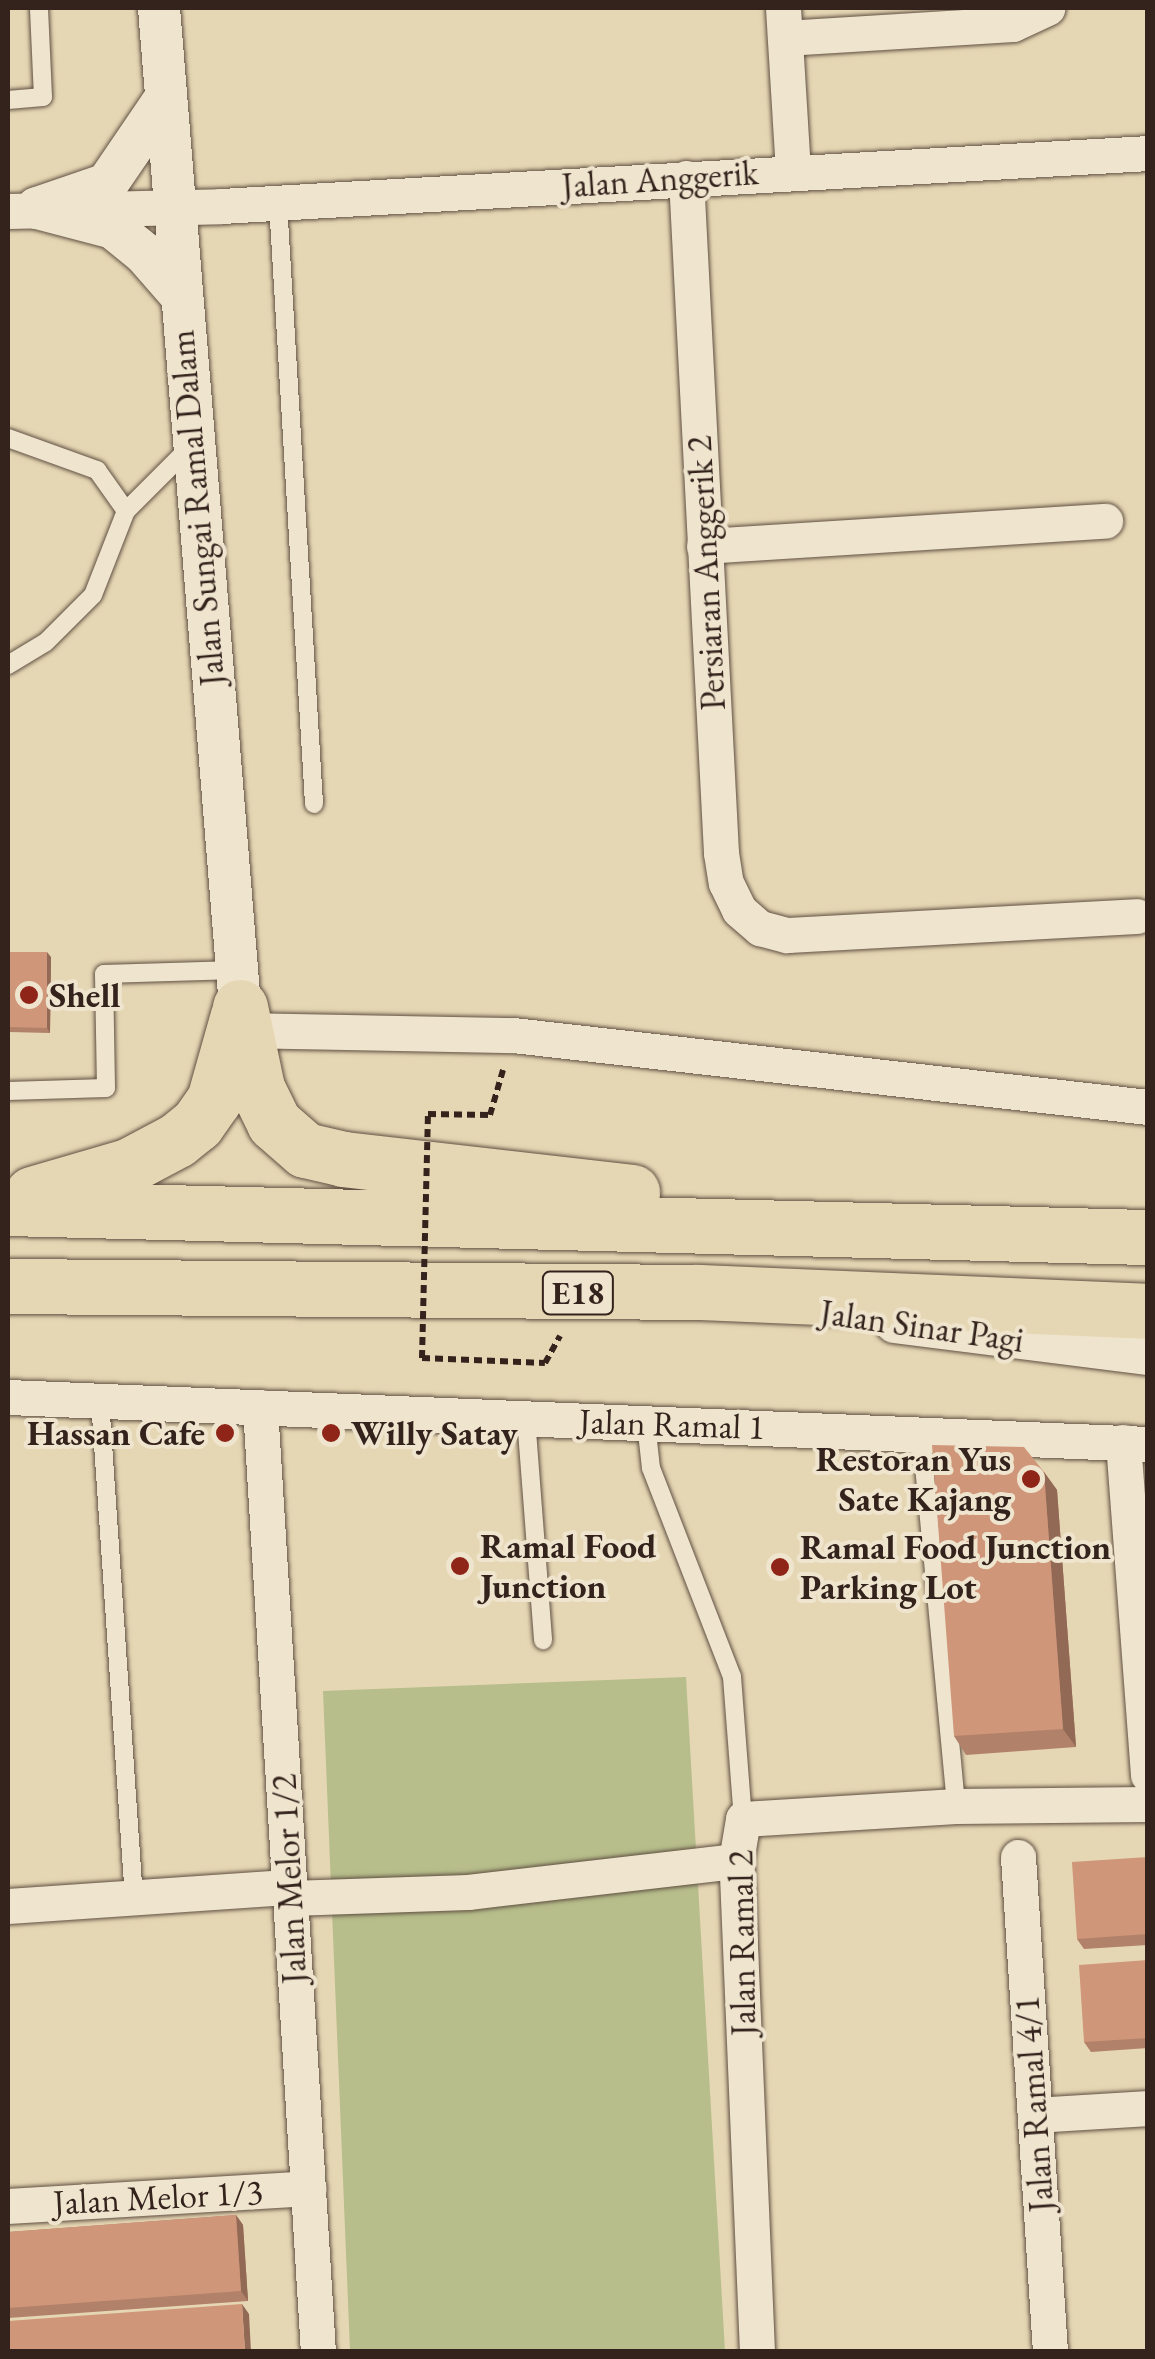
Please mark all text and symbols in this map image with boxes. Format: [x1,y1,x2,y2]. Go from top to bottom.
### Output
street label: Jalan Anggerik [560,151,760,207]
street label: Jalan Sungai Ramal Dalam [161,328,233,688]
street label: Persiaran Anggerik 2 [678,435,734,711]
place label: Shell [49,974,120,1016]
marker: Shell [18,984,40,1006]
road number: E18 [540,1266,616,1320]
street label: Jalan Sinar Pagi [818,1291,1026,1361]
street label: Jalan Ramal 1 [578,1400,766,1448]
place label: Hassan Cafe [27,1412,205,1454]
place label: Willy Satay [351,1412,518,1454]
marker: Hassan Cafe [214,1422,236,1444]
marker: Willy Satay [320,1422,342,1444]
place label: Restoran Yus Sate Kajang [816,1438,1011,1520]
marker: Restoran Yus Sate Kajang [1020,1468,1042,1490]
place label: Ramal Food Junction [480,1525,656,1607]
place label: Ramal Food Junction Parking Lot [800,1526,1111,1608]
marker: Ramal Food Junction [449,1555,471,1577]
marker: Ramal Food Junction Parking Lot [769,1556,791,1578]
street label: Jalan Melor 1/2 [263,1773,315,1985]
street label: Jalan Ramal 2 [719,1850,765,2036]
street label: Jalan Ramal 4/1 [1005,1994,1063,2214]
street label: Jalan Melor 1/3 [52,2171,264,2223]

